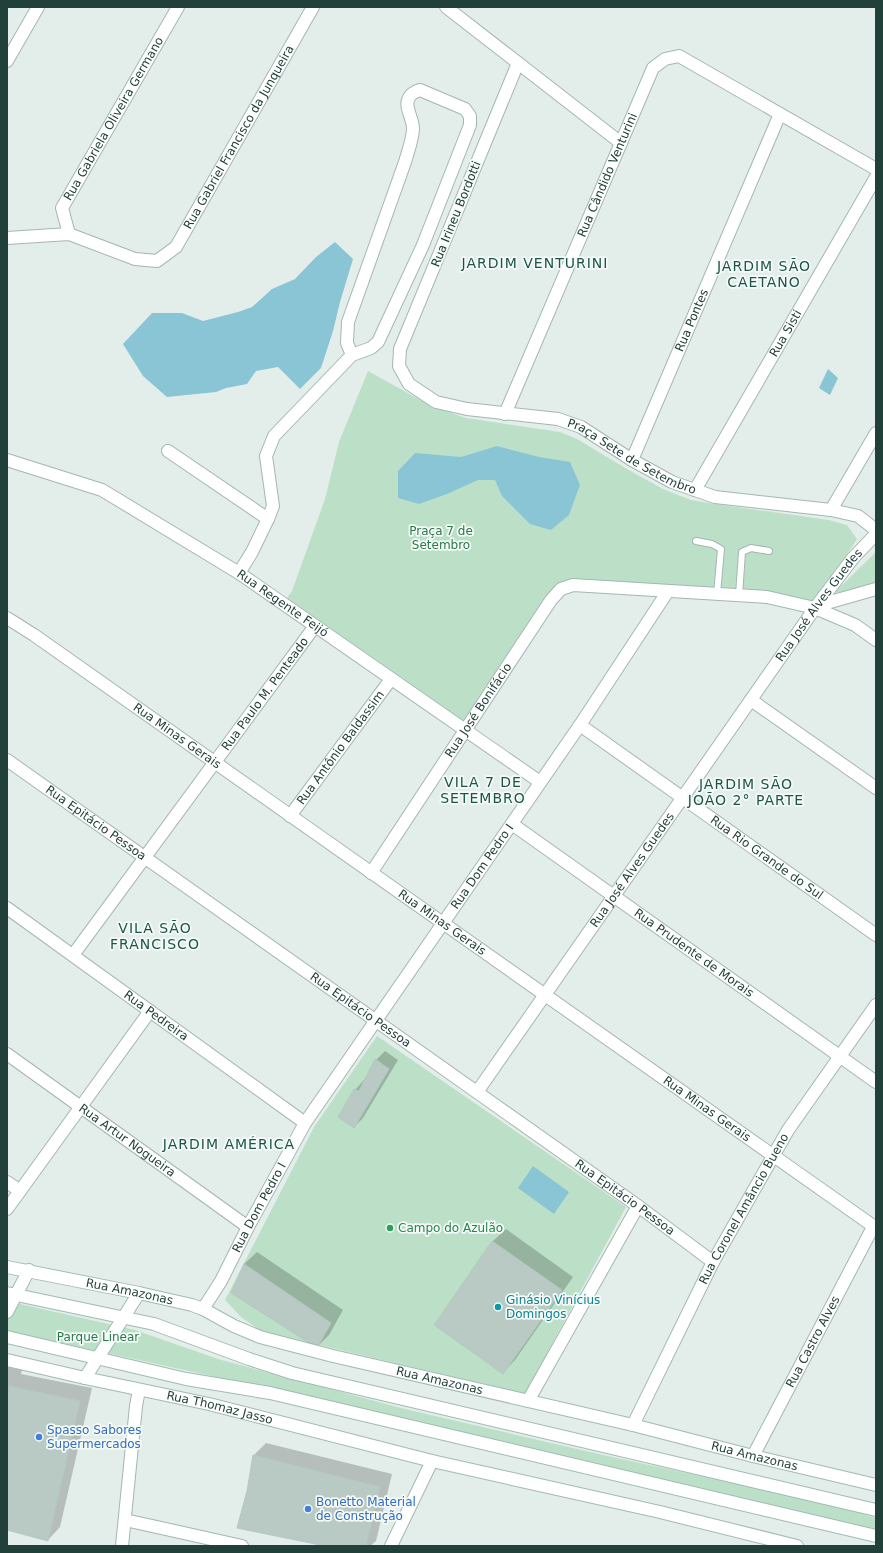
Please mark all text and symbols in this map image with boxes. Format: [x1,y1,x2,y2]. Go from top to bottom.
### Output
street label: Rua Gabriela Oliveira Germano [61,34,166,203]
street label: Rua Gabriel Francisco da Junqueira [181,43,297,232]
street label: Rua Cândido Venturini [575,111,640,239]
street label: Rua Irineu Bordotti [428,159,484,269]
district label: JARDIM VENTURINI [461,255,608,271]
district label: JARDIM SÃO CAETANO [716,258,811,290]
street label: Rua Pontes [672,287,711,354]
street label: Rua Sisti [767,307,805,359]
street label: Praça Sete de Setembro [566,416,698,497]
park label: Praça 7 de Setembro [409,524,473,552]
street label: Rua José Alves Guedes [773,546,865,664]
street label: Rua Regente Feijó [234,567,331,640]
street label: Rua Paulo M. Penteado [219,635,311,753]
street label: Rua José Bonifácio [442,660,515,760]
street label: Rua Antônio Baldassim [294,688,387,807]
street label: Rua Minas Gerais [131,700,224,771]
district label: VILA 7 DE SETEMBRO [440,774,526,806]
district label: JARDIM SÃO JOÃO 2° PARTE [687,776,804,808]
street label: Rua Epitácio Pessoa [43,783,149,863]
street label: Rua José Alves Guedes [587,810,677,930]
street label: Rua Rio Grande do Sul [708,813,826,902]
street label: Rua Dom Pedro I [448,821,516,912]
street label: Rua Minas Gerais [396,887,489,958]
street label: Rua Prudente de Morais [631,906,756,1000]
district label: VILA SÃO FRANCISCO [110,920,200,952]
street label: Rua Epitácio Pessoa [308,970,414,1050]
street label: Rua Pedreira [121,988,191,1044]
street label: Rua Minas Gerais [660,1073,753,1145]
street label: Rua Artur Nogueira [76,1101,178,1180]
street label: Rua Coronel Amâncio Bueno [696,1131,792,1287]
district label: JARDIM AMÉRICA [162,1136,295,1152]
street label: Rua Epitácio Pessoa [572,1157,678,1238]
street label: Rua Dom Pedro I [229,1160,289,1255]
place label: Campo do Azulão [398,1221,503,1235]
marker: Campo do Azulão [385,1223,395,1233]
street label: Rua Amazonas [85,1276,175,1308]
place label: Ginásio Vinícius Domingos [506,1293,600,1321]
street label: Rua Castro Alves [783,1294,843,1390]
marker: Ginásio Vinícius Domingos [493,1302,503,1312]
park label: Parque Linear [57,1330,139,1344]
street label: Rua Amazonas [395,1364,484,1397]
street label: Rua Thomaz Jasso [165,1388,274,1427]
place label: Spasso Sabores Supermercados [47,1423,141,1451]
marker: Spasso Sabores Supermercados [34,1432,44,1442]
street label: Rua Amazonas [710,1439,799,1473]
place label: Bonetto Material de Construção [316,1495,416,1523]
marker: Bonetto Material de Construção [303,1504,313,1514]

